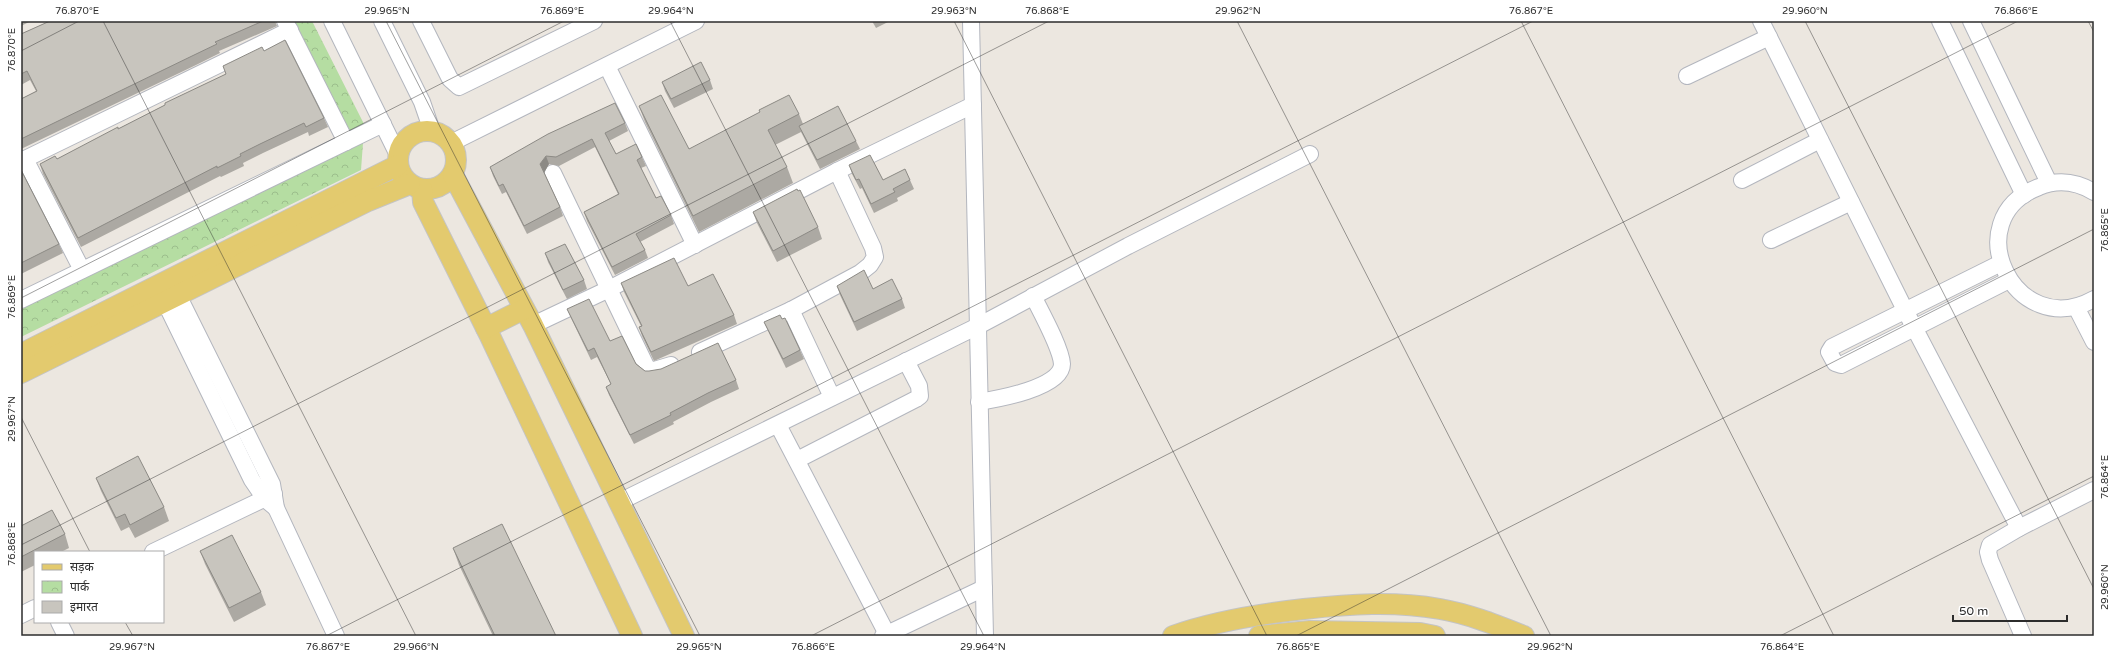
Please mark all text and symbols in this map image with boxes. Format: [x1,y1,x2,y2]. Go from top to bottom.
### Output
text: 76.870°E [55,5,99,17]
text: 29.965°N [364,5,410,17]
text: 76.869°E [540,5,584,17]
text: 29.964°N [648,5,694,17]
text: 29.963°N [931,5,977,17]
text: 76.868°E [1025,5,1069,17]
text: 29.962°N [1215,5,1261,17]
text: 76.867°E [1509,5,1553,17]
text: 29.960°N [1782,5,1828,17]
text: 76.866°E [1994,5,2038,17]
text: 76.870°E [6,28,18,72]
text: 76.865°E [2099,208,2111,252]
text: 76.869°E [6,275,18,319]
text: 29.967°N [6,396,18,442]
text: 76.864°E [2099,455,2111,499]
text: 76.868°E [6,522,18,566]
legend [34,551,164,623]
text: सड़क [70,560,95,574]
text: 29.960°N [2099,564,2111,610]
text: पार्क [70,580,90,594]
scale bar [1953,597,2067,623]
text: इमारत [70,600,99,614]
text: 50 m [1959,604,1988,618]
text: 29.967°N [109,641,155,653]
text: 76.867°E [306,641,350,653]
text: 29.966°N [393,641,439,653]
text: 29.965°N [676,641,722,653]
text: 76.866°E [791,641,835,653]
text: 29.964°N [960,641,1006,653]
text: 76.865°E [1276,641,1320,653]
text: 29.962°N [1527,641,1573,653]
text: 76.864°E [1760,641,1804,653]

